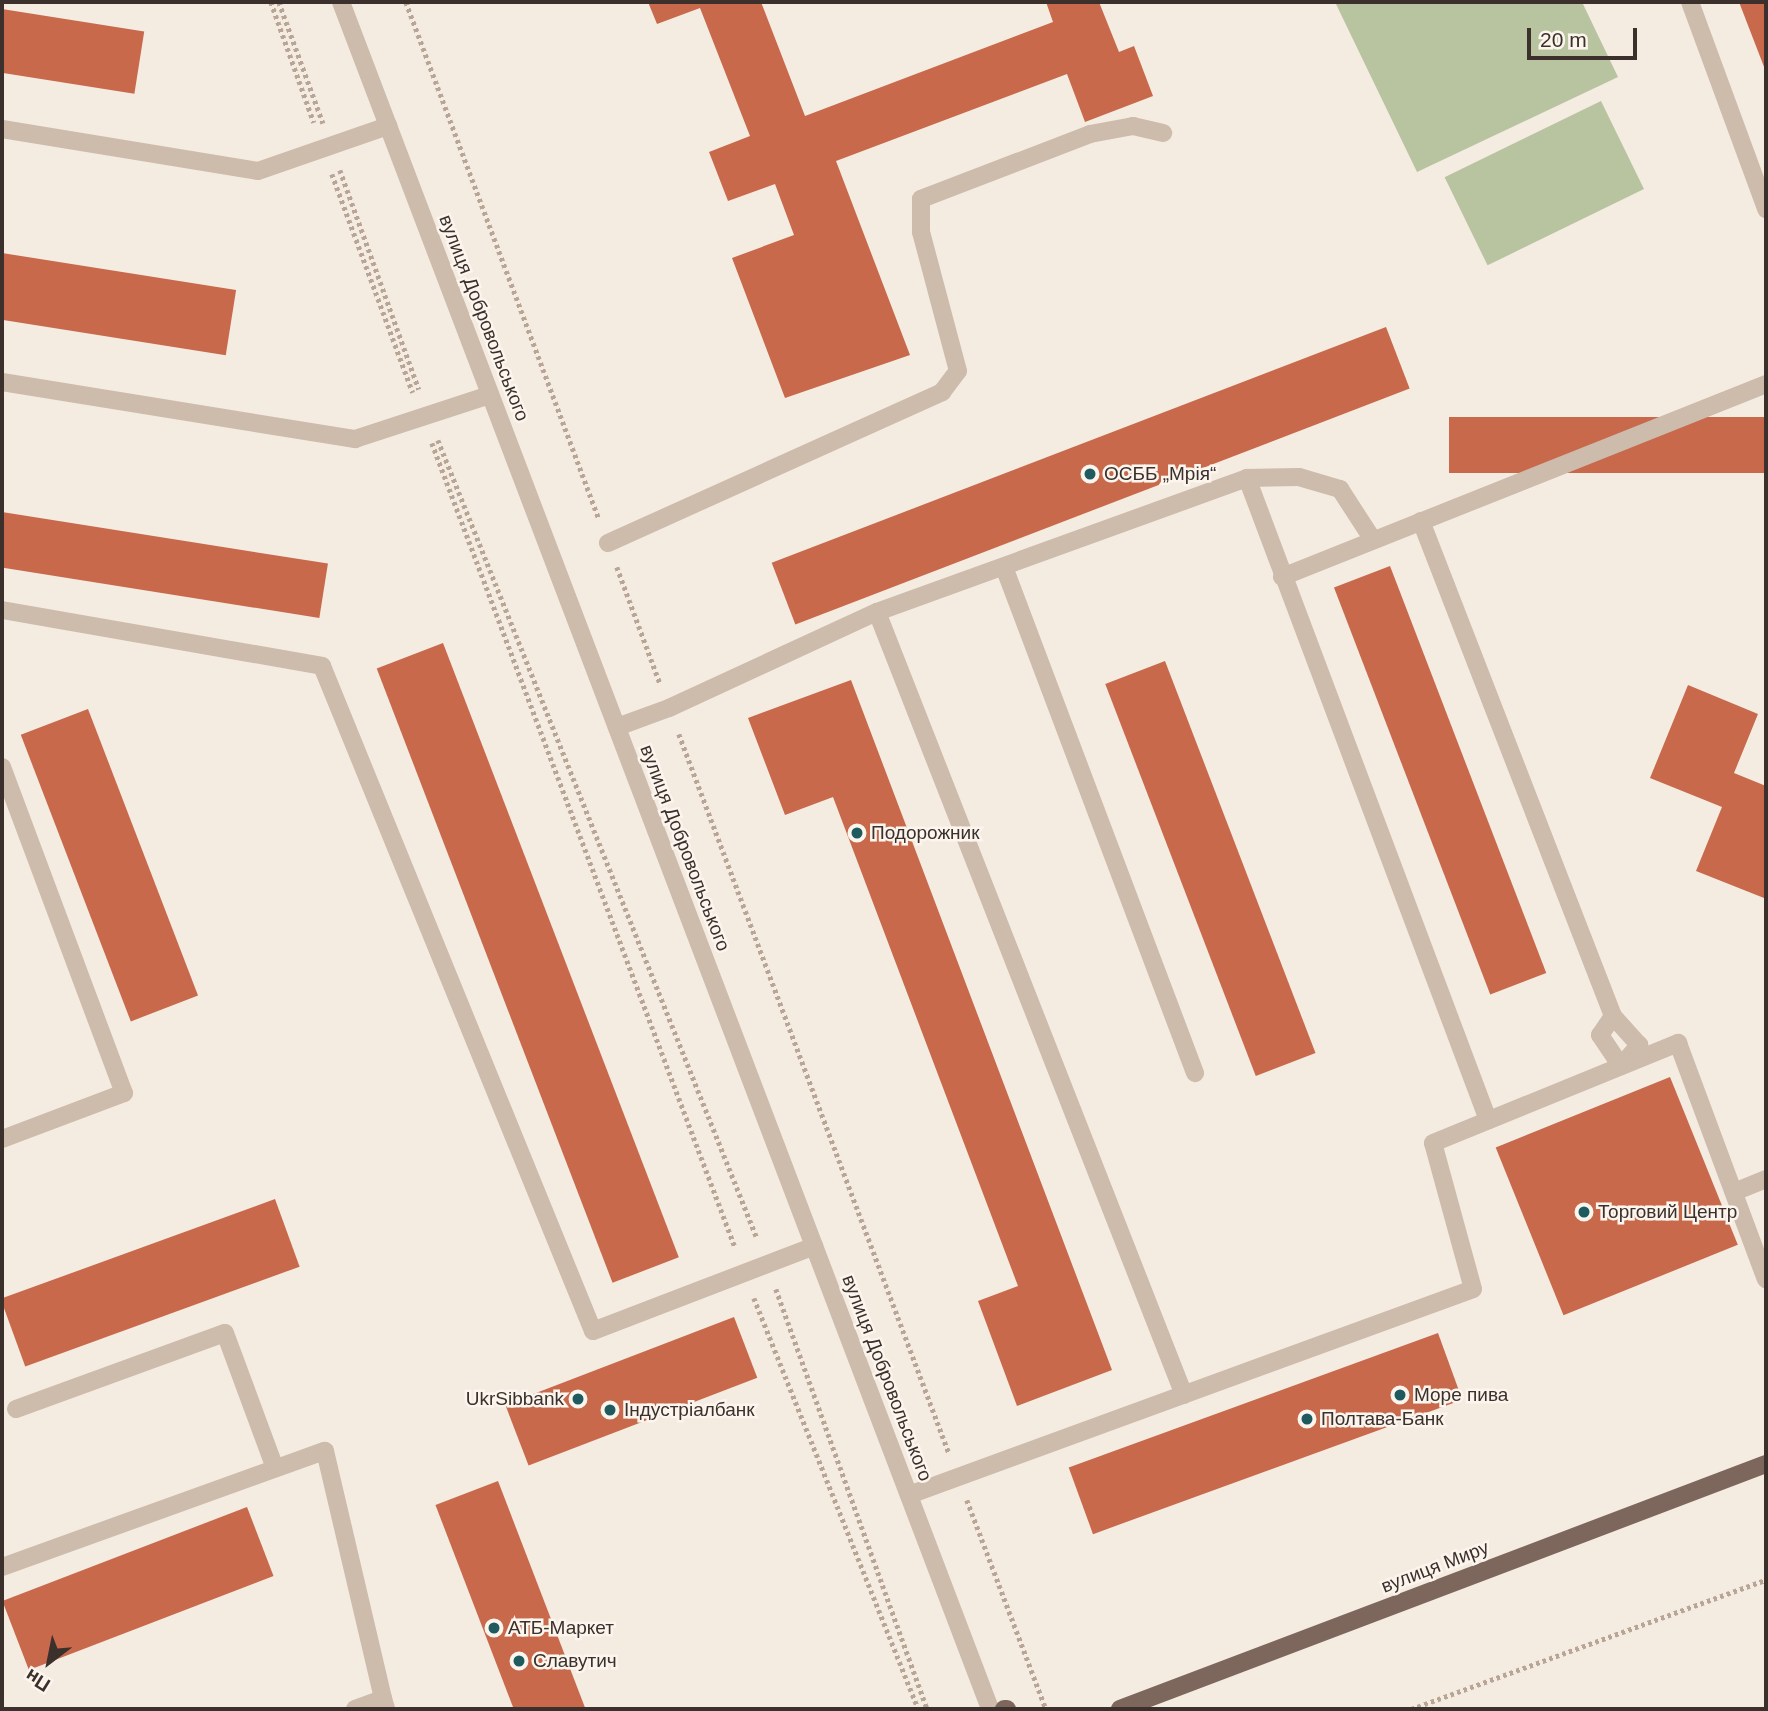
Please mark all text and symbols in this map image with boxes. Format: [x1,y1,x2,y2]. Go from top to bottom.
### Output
scale bar [1530,14,1640,58]
text: 20 m [1540,28,1587,51]
street label: вулиця Добровольського [434,212,534,424]
place label: ОСББ „Мрія“ [1104,463,1216,485]
marker: ОСББ „Мрія“ [1082,466,1098,482]
street label: вулиця Добровольського [635,742,735,954]
place label: Подорожник [871,822,980,844]
marker: Подорожник [849,825,865,841]
place label: Торговий Центр [1598,1201,1737,1223]
marker: Торговий Центр [1576,1204,1592,1220]
street label: вулиця Добровольського [837,1272,937,1484]
place label: Море пива [1414,1384,1508,1406]
marker: Море пива [1392,1387,1408,1403]
place label: UkrSibbank [466,1388,564,1410]
marker: UkrSibbank [570,1391,586,1407]
place label: Індустріалбанк [624,1399,755,1421]
marker: Індустріалбанк [602,1402,618,1418]
place label: Полтава-Банк [1321,1408,1444,1430]
marker: Полтава-Банк [1299,1411,1315,1427]
street label: вулиця Миру [1378,1536,1492,1598]
place label: АТБ-Маркет [508,1617,614,1639]
marker: АТБ-Маркет [486,1620,502,1636]
north arrow [14,1627,84,1697]
place label: Славутич [533,1650,617,1672]
marker: Славутич [511,1653,527,1669]
text: Пн [21,1665,54,1696]

